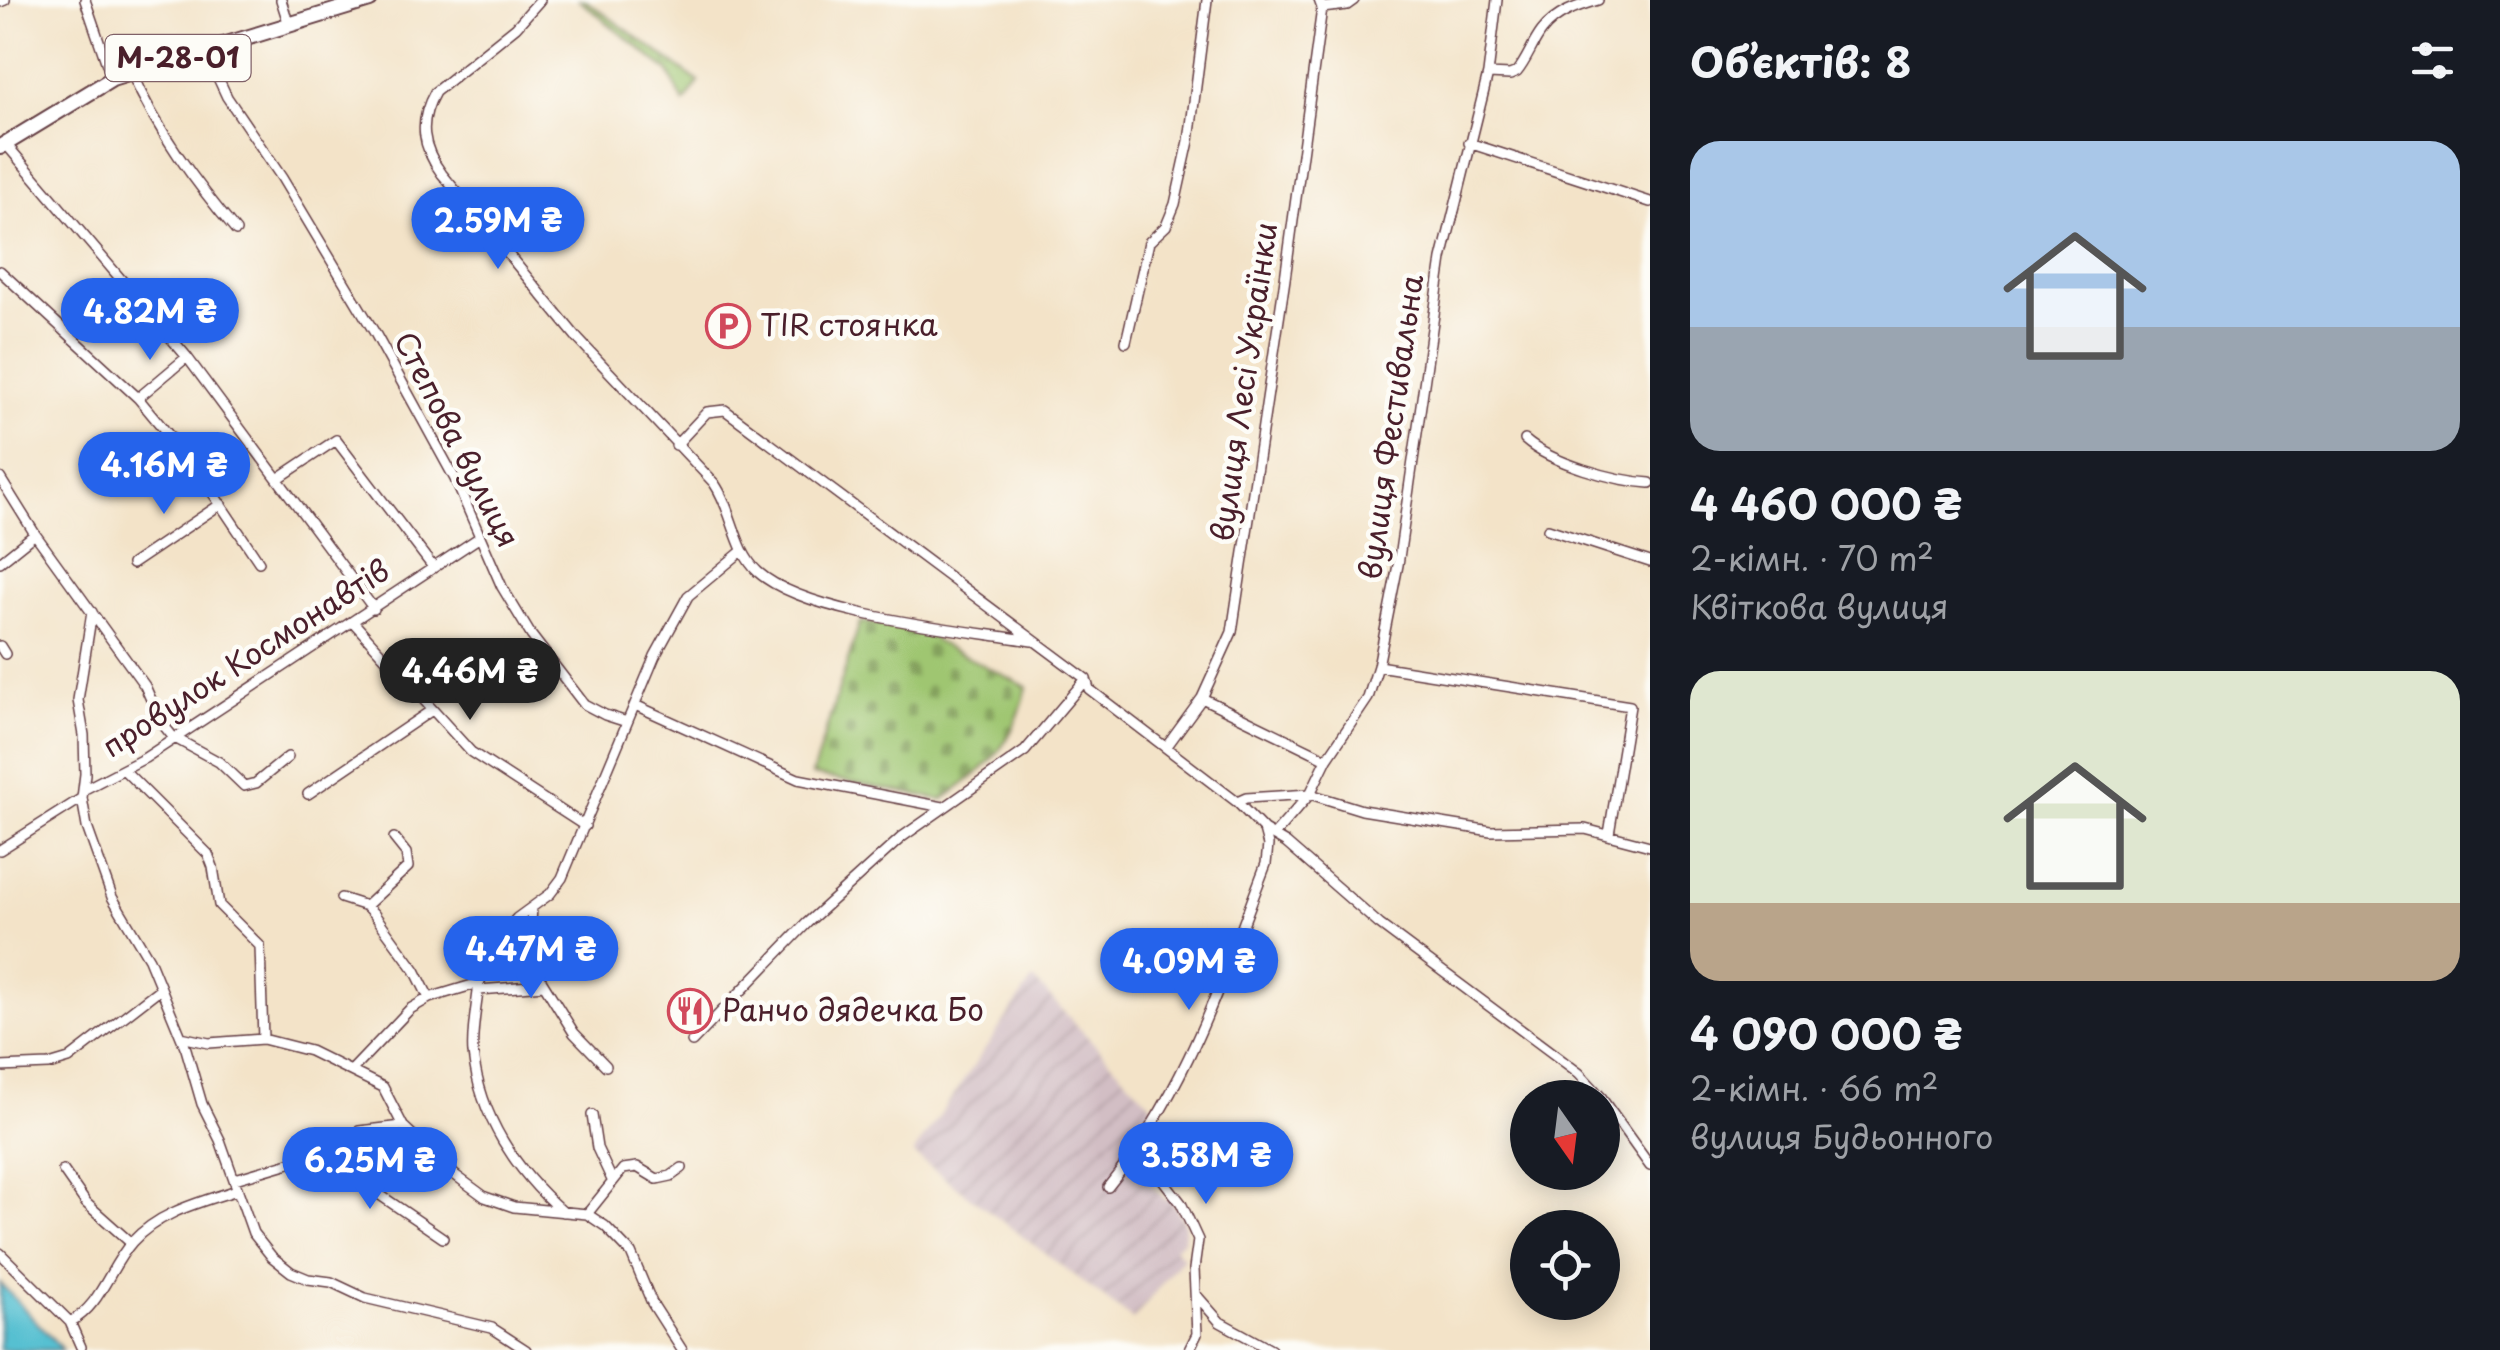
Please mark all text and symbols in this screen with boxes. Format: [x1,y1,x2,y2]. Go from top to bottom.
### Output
text: Об’єктів: 8 [1690,29,1911,92]
icon: filters [2405,33,2460,88]
road number: М-28-01 [106,35,250,81]
pin: 2.59M ₴ [406,187,590,272]
text: 2.59M ₴ [433,195,563,243]
icon: home [1985,206,2165,386]
street label: вулиця Лесі Українки [1198,219,1287,544]
street label: вулиця Фестивальна [1346,271,1433,582]
pin: 4.82M ₴ [58,278,242,363]
text: 4.82M ₴ [83,286,217,334]
place label: TIR стоянка [760,301,938,346]
parking icon: TIR стоянка [705,303,751,349]
street label: Степова вулиця [384,323,532,555]
pin: 4.16M ₴ [72,432,256,517]
text: 4.16M ₴ [100,440,228,488]
text: 4 460 000 ₴ [1690,471,1962,534]
text: 2-кімн. · 70 m² [1690,534,1934,582]
street label: провулок Космонавтів [92,547,397,767]
text: Квіткова вулиця [1690,582,1948,630]
pin: 4.46M ₴ [378,638,562,723]
text: 4.46M ₴ [402,646,538,694]
icon: home [1985,736,2165,916]
pin: 4.47M ₴ [439,916,623,1001]
text: 4.47M ₴ [465,924,597,972]
pin: 4.09M ₴ [1097,928,1281,1013]
text: 4.09M ₴ [1122,936,1256,984]
place label: Ранчо дядечка Бо [722,986,984,1031]
restaurant icon: Ранчо дядечка Бо [667,988,713,1034]
text: 4 090 000 ₴ [1690,1001,1962,1064]
text: 2-кімн. · 66 m² [1690,1064,1939,1112]
north arrow [1510,1080,1620,1190]
map controls [1510,1080,1620,1320]
text: вулиця Будьонного [1690,1112,1993,1160]
pin: 3.58M ₴ [1114,1122,1298,1207]
pin: 6.25M ₴ [278,1127,462,1212]
text: 3.58M ₴ [1140,1130,1272,1178]
text: 6.25M ₴ [304,1135,436,1183]
button: locate [1510,1210,1620,1320]

